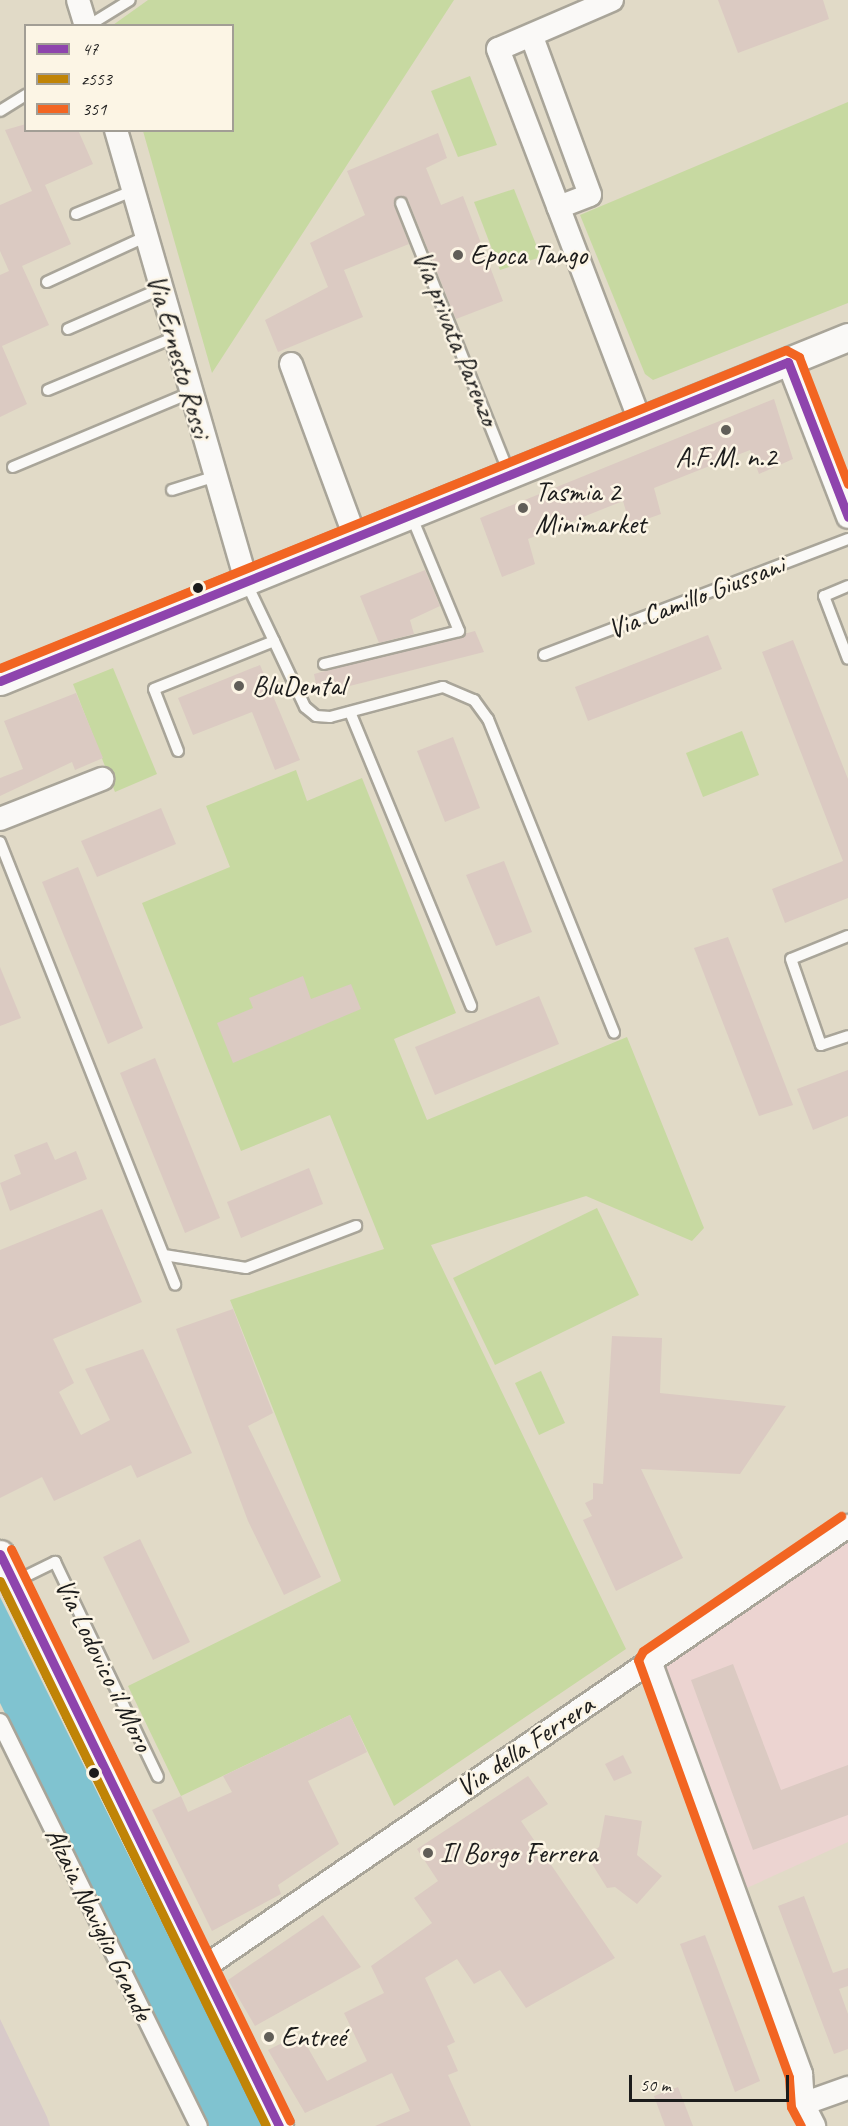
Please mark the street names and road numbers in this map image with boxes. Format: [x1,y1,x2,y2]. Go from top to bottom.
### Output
street label: Via privata Parenzo [406,246,506,430]
street label: Via Ernesto Rossi [140,271,218,441]
street label: Via Camillo Giussani [603,548,789,646]
street label: Via Lodovico il Moro [48,1573,160,1757]
street label: Via della Ferrera [451,1688,599,1804]
street label: Alzaia Naviglio Grande [38,1822,160,2026]

